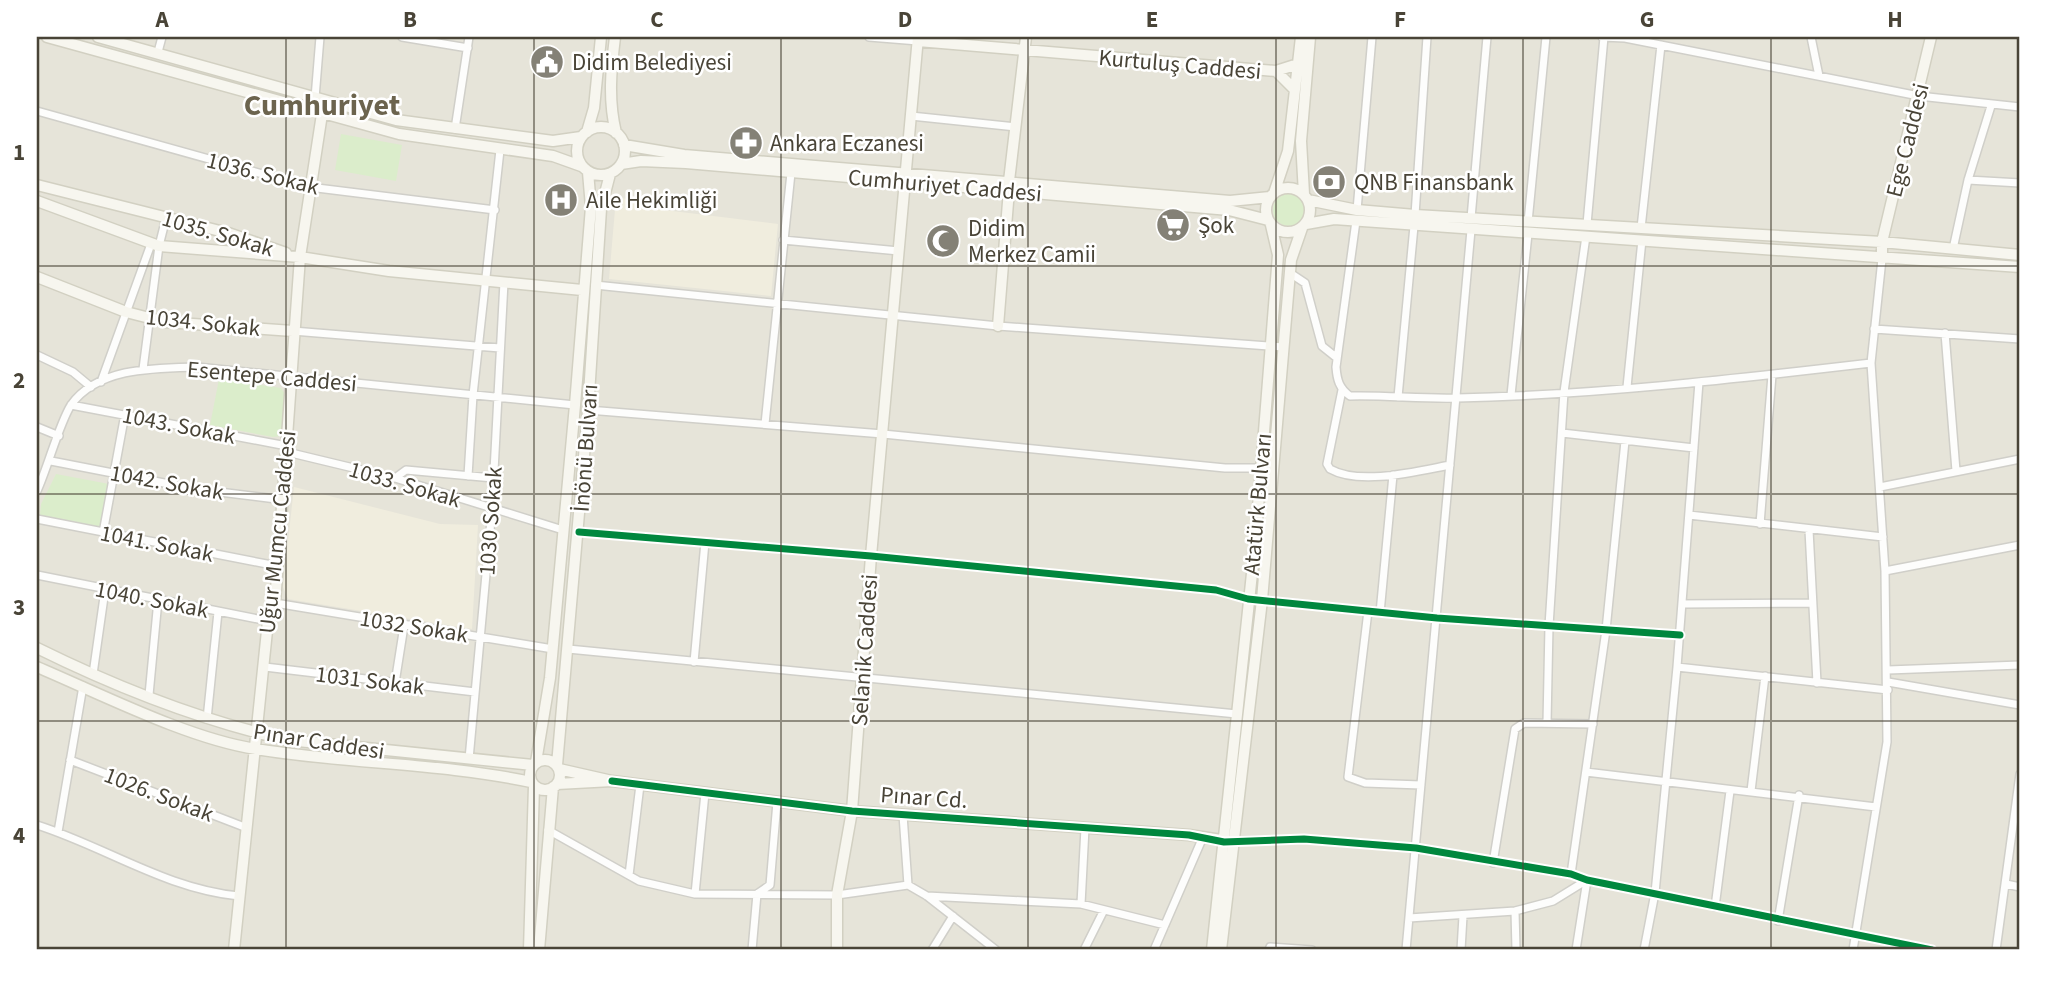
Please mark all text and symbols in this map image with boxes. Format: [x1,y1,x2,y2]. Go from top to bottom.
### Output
text: A [154,3,169,36]
text: B [403,3,417,36]
text: C [650,3,664,36]
text: D [898,3,912,36]
text: E [1146,3,1158,36]
text: F [1394,3,1406,36]
text: G [1640,3,1654,36]
text: H [1887,3,1903,36]
street label: Kurtuluş Caddesi [1097,41,1263,88]
public building icon: Didim Belediyesi [528,43,566,81]
place label: Didim Belediyesi [572,46,732,79]
street label: Ege Caddesi [1877,80,1938,201]
district label: Cumhuriyet [244,84,401,127]
pharmacy icon: Ankara Eczanesi [727,124,765,162]
place label: Ankara Eczanesi [770,127,924,160]
text: 1 [13,136,25,169]
street label: 1036. Sokak [203,144,323,204]
street label: Cumhuriyet Caddesi [847,161,1043,210]
bank icon: QNB Finansbank [1310,163,1348,201]
place label: QNB Finansbank [1354,166,1514,199]
hospital icon: Aile Hekimliği [542,181,580,219]
place label: Aile Hekimliği [586,184,717,217]
street label: 1035. Sokak [158,202,278,265]
supermarket icon: Şok [1154,206,1192,244]
place label: Şok [1198,209,1235,242]
place label: Didim Merkez Camii [968,212,1096,271]
mosque icon: Didim Merkez Camii [924,222,962,260]
street label: 1034. Sokak [144,300,262,345]
street label: Esentepe Caddesi [186,353,358,400]
text: 2 [13,364,25,397]
street label: İnönü Bulvarı [565,383,606,513]
street label: 1043. Sokak [119,398,239,453]
street label: Uğur Mumcu Caddesi [250,429,305,635]
street label: Atatürk Bulvarı [1235,432,1280,576]
street label: 1033. Sokak [345,453,465,516]
street label: 1042. Sokak [107,456,227,509]
street label: 1030 Sokak [470,465,511,577]
street label: 1041. Sokak [97,516,217,571]
street label: 1040. Sokak [92,572,212,627]
street label: Selanik Caddesi [843,573,886,727]
text: 3 [13,591,25,624]
street label: 1032 Sokak [357,602,471,651]
street label: 1031 Sokak [314,657,427,704]
street label: Pınar Caddesi [251,715,387,768]
street label: 1026. Sokak [99,758,219,831]
street label: Pınar Cd. [879,778,969,817]
text: 4 [13,819,25,852]

